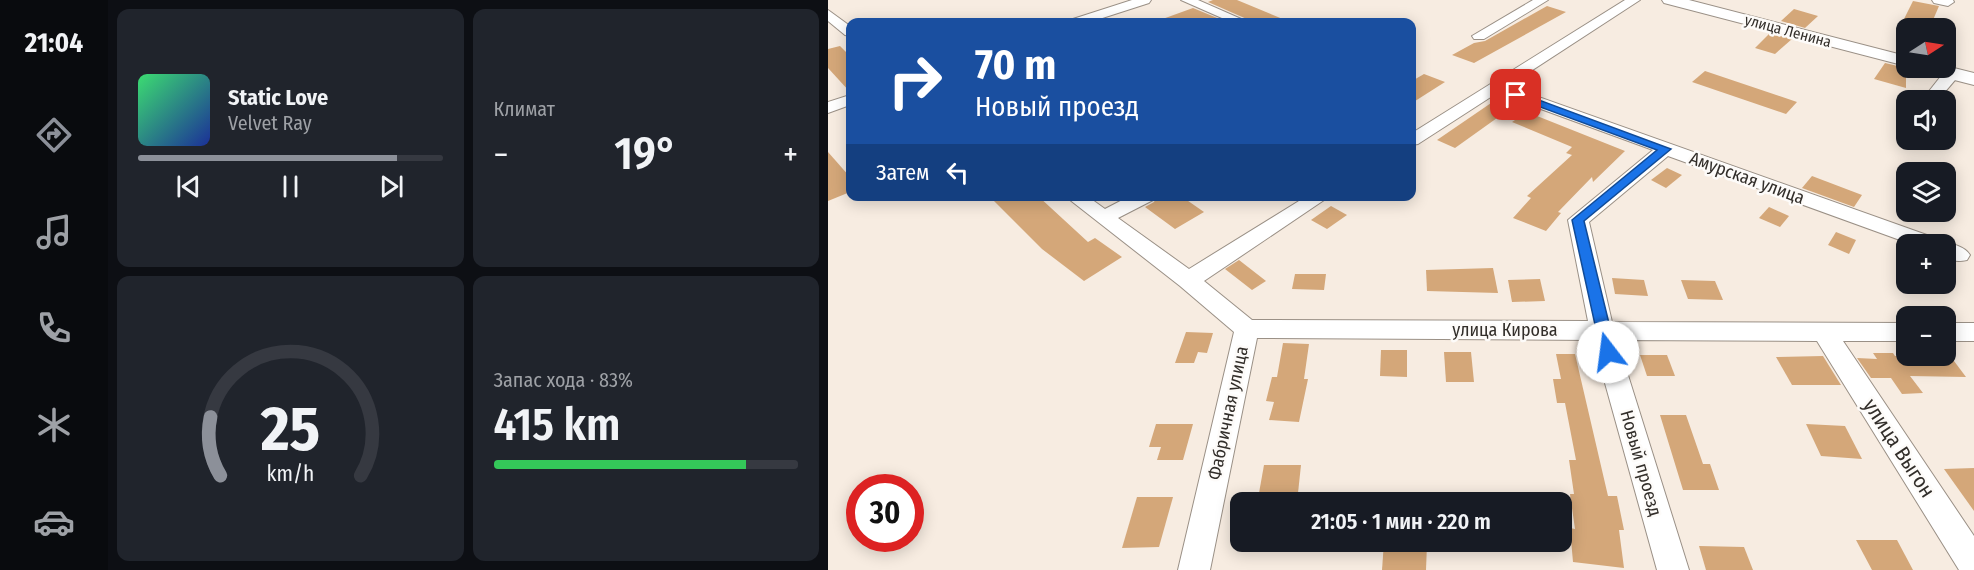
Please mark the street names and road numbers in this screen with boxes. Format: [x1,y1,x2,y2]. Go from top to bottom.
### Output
street label: улица Ленина [1743,11,1833,51]
street label: Амурская улица [1686,147,1808,209]
street label: улица Кирова [1452,319,1558,341]
street label: Фабричная улица [1203,344,1253,482]
street label: улица Выгон [1857,394,1941,502]
street label: Новый проезд [1615,407,1667,519]

